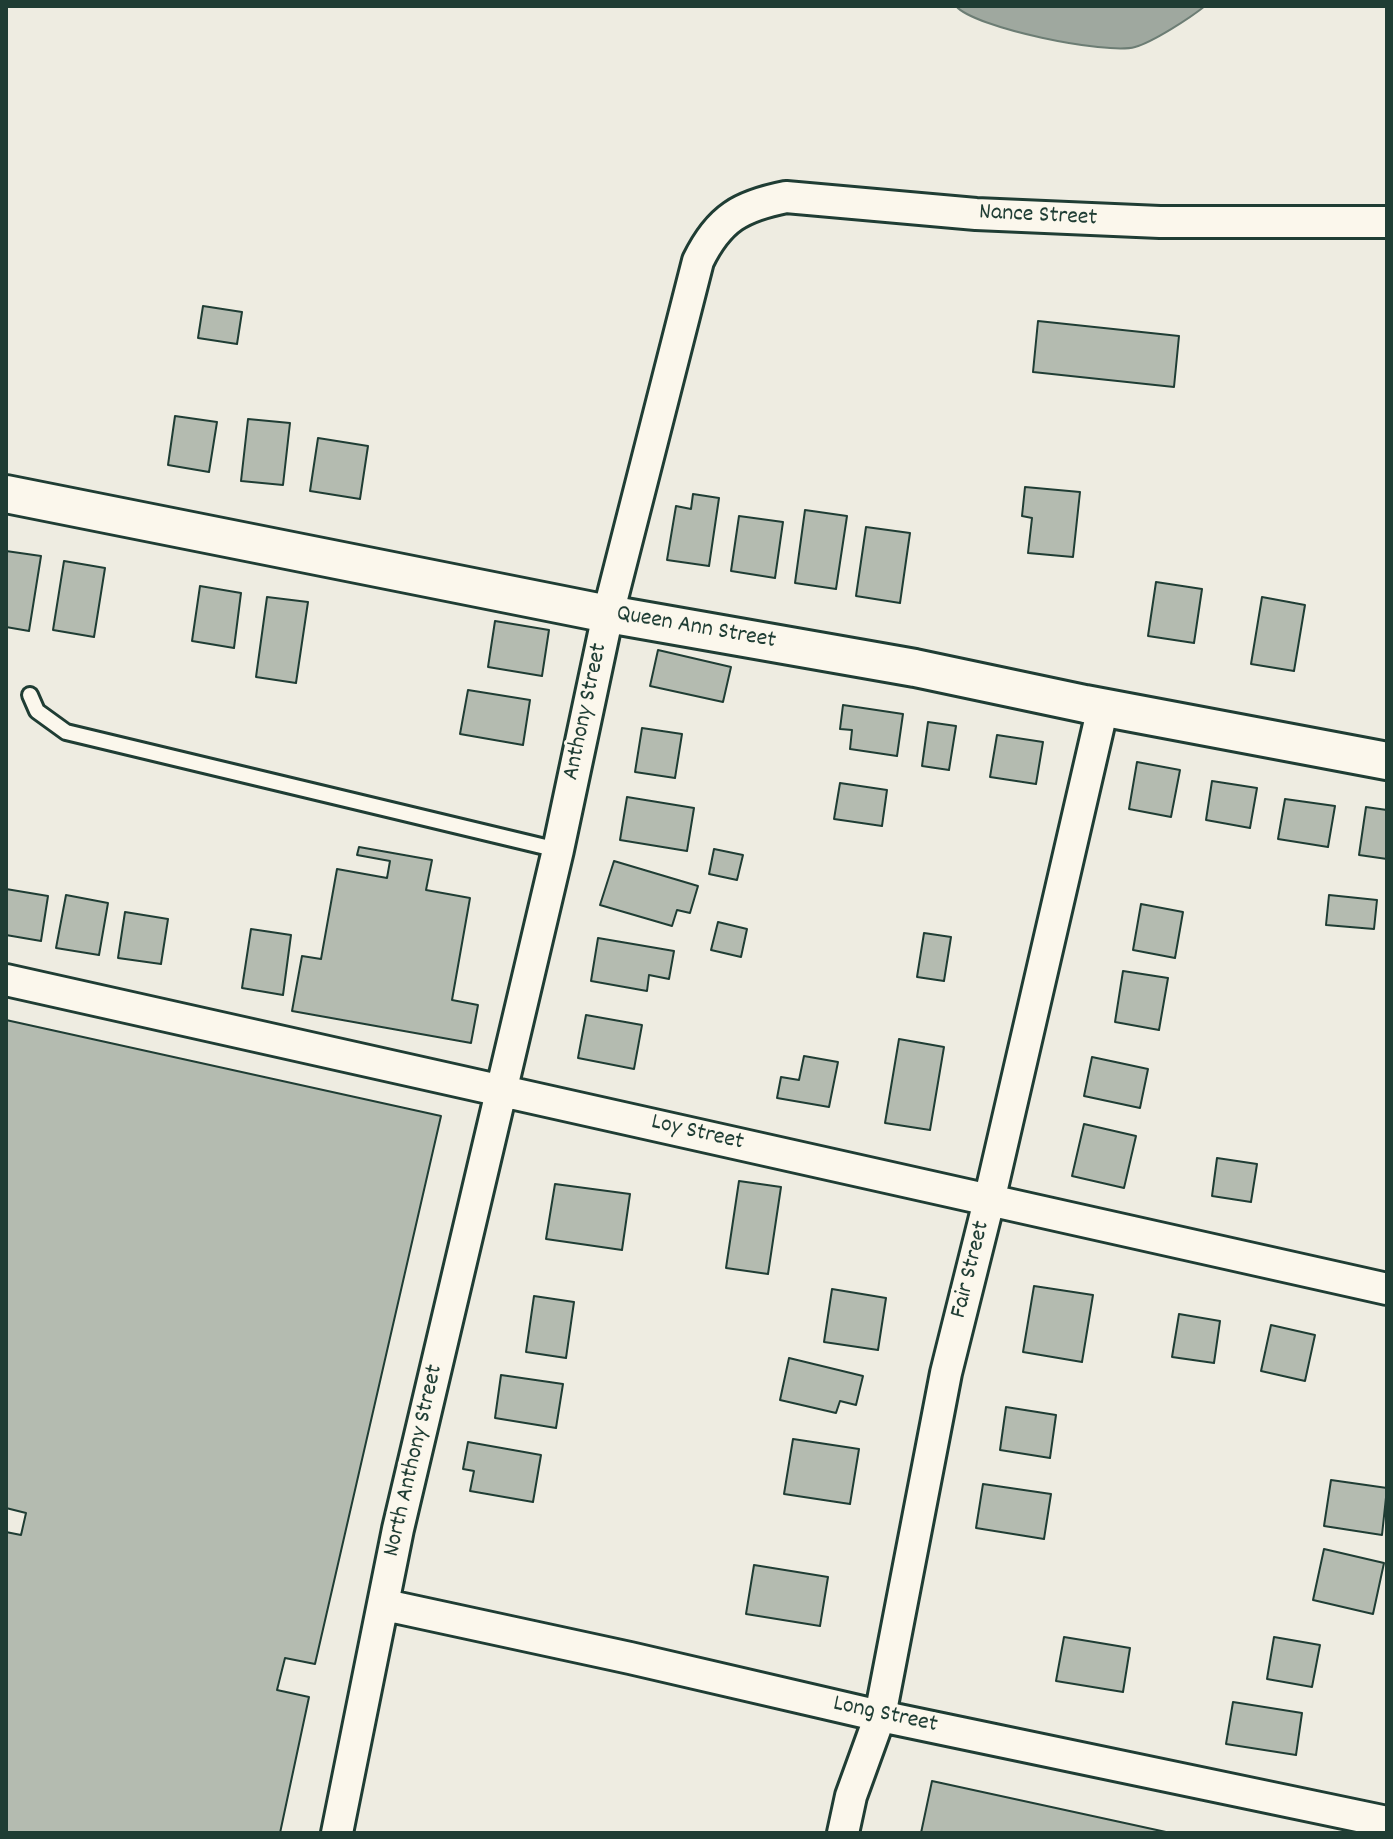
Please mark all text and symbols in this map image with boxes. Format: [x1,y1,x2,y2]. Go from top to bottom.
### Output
street label: Nance Street [978,200,1098,234]
street label: Queen Ann Street [614,601,778,657]
street label: Anthony Street [558,641,616,783]
street label: Loy Street [648,1109,746,1159]
street label: Fair Street [946,1218,998,1322]
street label: North Anthony Street [379,1362,451,1560]
street label: Long Street [830,1691,940,1741]

